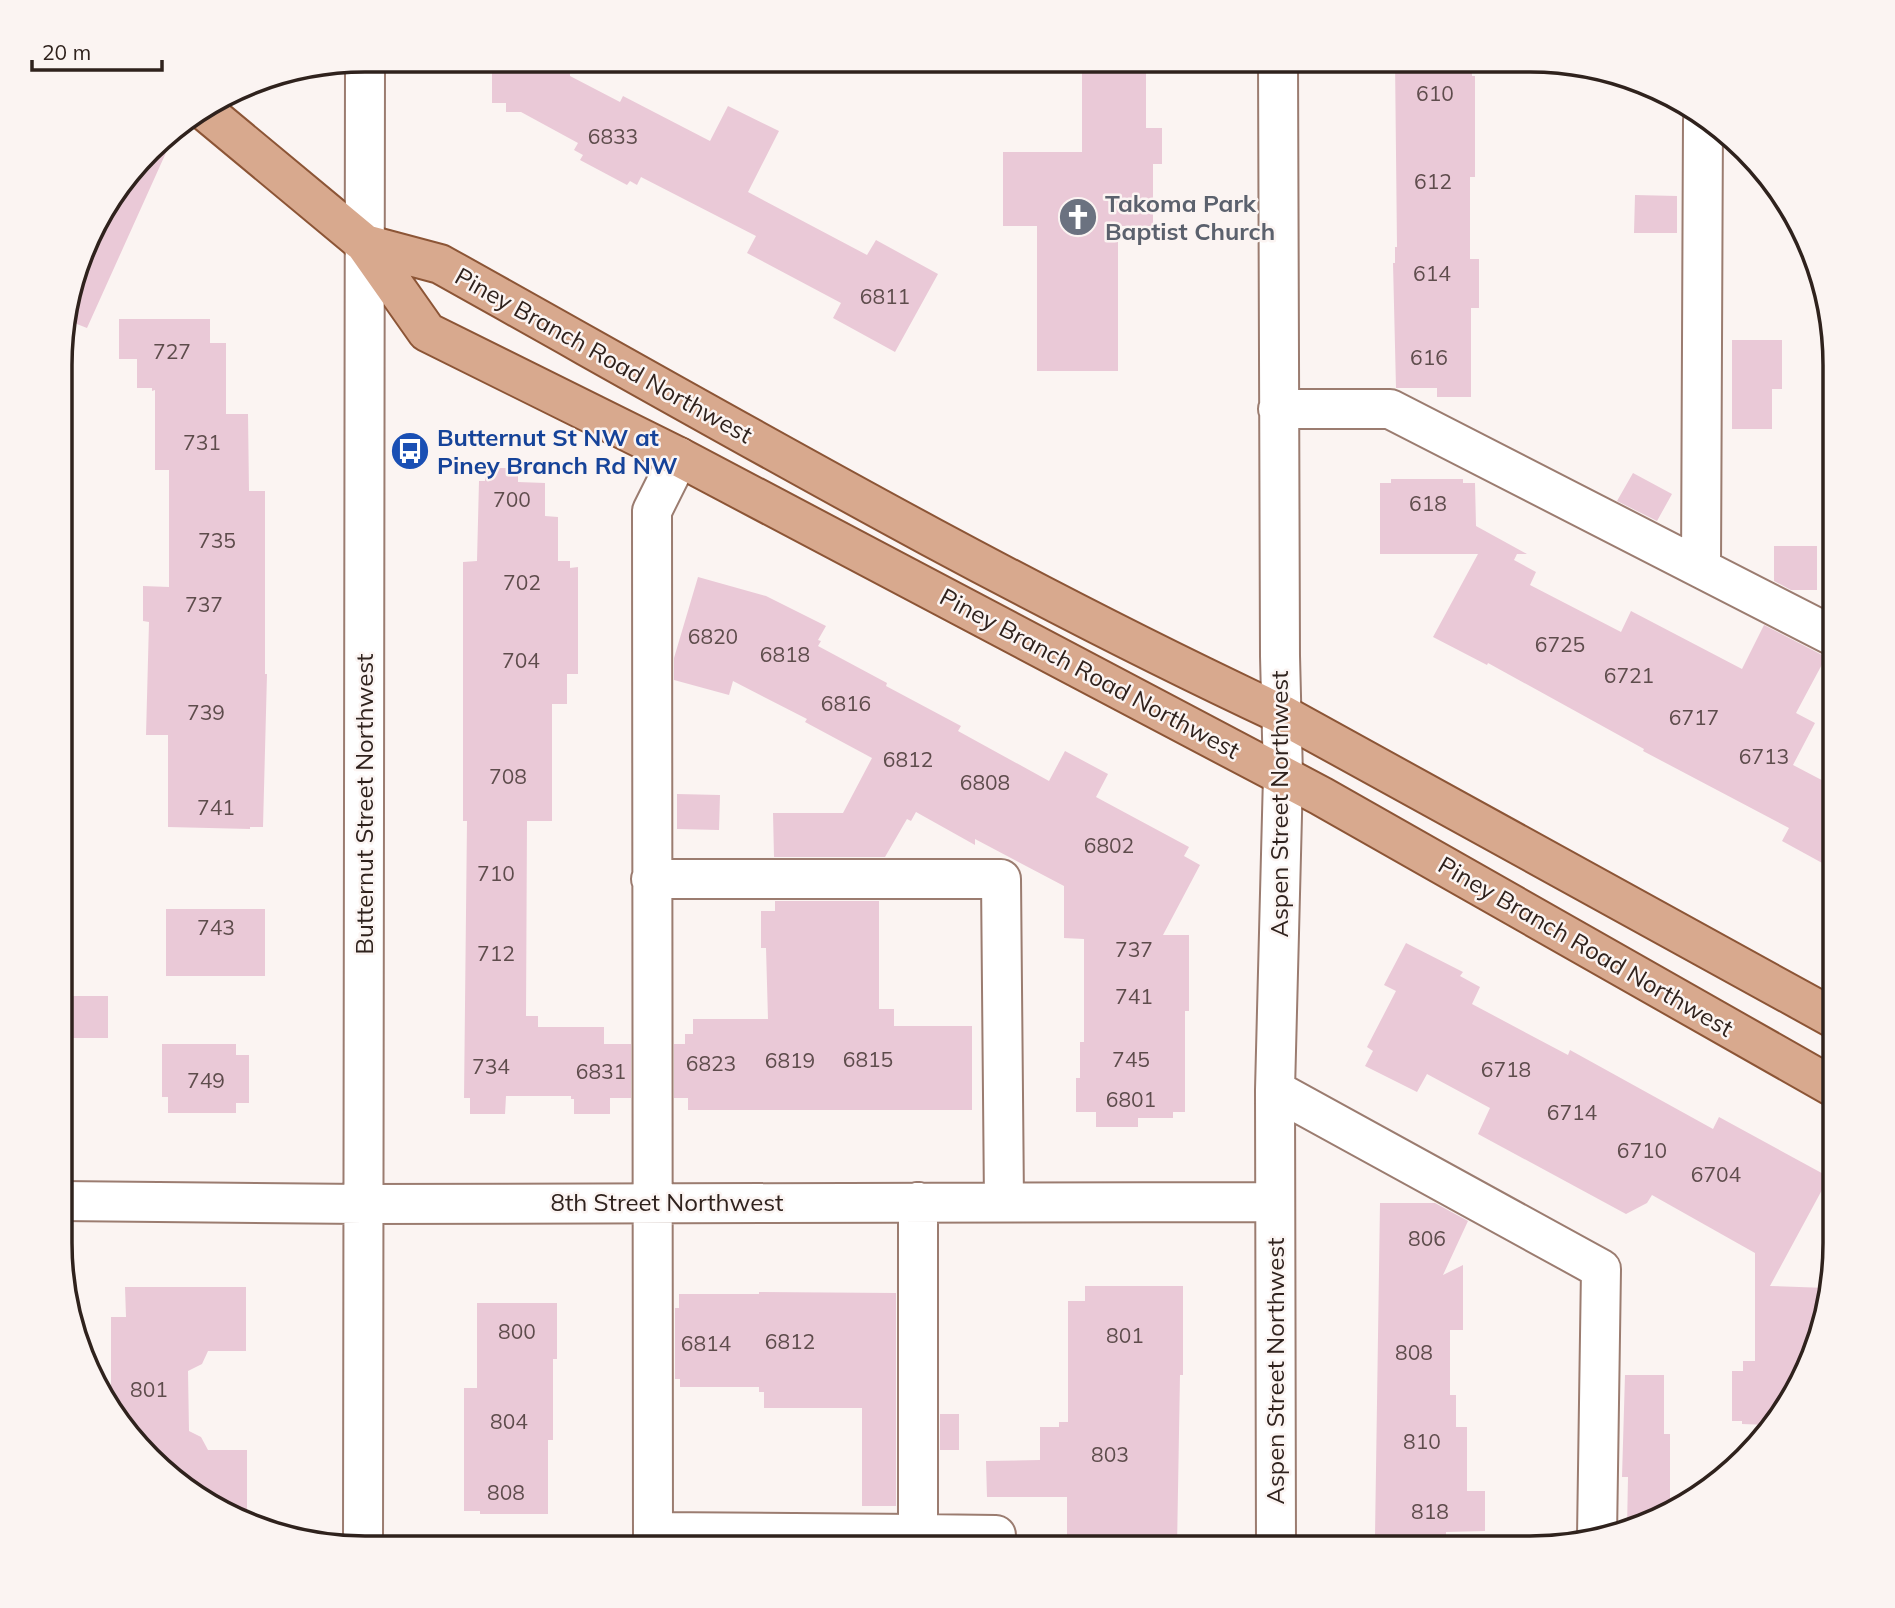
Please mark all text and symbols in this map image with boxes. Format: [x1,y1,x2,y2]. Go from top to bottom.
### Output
scale bar [32,28,161,72]
text: 20 m [42,39,91,65]
house number: 610 [1416,80,1454,106]
house number: 6833 [588,123,638,149]
house number: 612 [1414,168,1452,194]
place label: Takoma Park Baptist Church [1105,188,1275,246]
church icon: Takoma Park Baptist Church [1057,196,1099,238]
house number: 614 [1413,260,1451,286]
street label: Piney Branch Road Northwest [450,261,758,449]
house number: 6811 [860,283,910,309]
house number: 727 [153,338,191,364]
house number: 616 [1410,344,1448,370]
place label: Butternut St NW at Piney Branch Rd NW [437,422,678,480]
house number: 731 [183,429,221,455]
bus stop icon: Butternut St NW at Piney Branch Rd NW [389,430,431,472]
house number: 700 [493,486,531,512]
house number: 618 [1409,490,1447,516]
house number: 735 [198,527,236,553]
house number: 702 [503,569,541,595]
street label: Piney Branch Road Northwest [935,581,1245,765]
house number: 737 [185,591,223,617]
house number: 6820 [688,623,738,649]
house number: 6725 [1535,631,1585,657]
house number: 6818 [760,641,810,667]
house number: 704 [502,647,540,673]
street label: Butternut Street Northwest [349,654,379,954]
house number: 6721 [1604,662,1654,688]
street label: Aspen Street Northwest [1264,670,1294,938]
house number: 6816 [821,690,871,716]
house number: 739 [187,699,225,725]
house number: 6717 [1669,704,1719,730]
house number: 6713 [1739,743,1789,769]
house number: 6812 [883,746,933,772]
house number: 708 [489,763,527,789]
house number: 6808 [960,769,1010,795]
house number: 741 [197,794,235,820]
house number: 6802 [1084,832,1134,858]
street label: Piney Branch Road Northwest [1433,849,1739,1043]
house number: 710 [477,860,515,886]
house number: 743 [197,914,235,940]
house number: 737 [1115,936,1153,962]
house number: 712 [477,940,515,966]
house number: 741 [1115,983,1153,1009]
house number: 6815 [843,1046,893,1072]
house number: 745 [1112,1046,1150,1072]
house number: 6819 [765,1047,815,1073]
house number: 6823 [686,1050,736,1076]
house number: 734 [472,1053,510,1079]
house number: 6718 [1481,1056,1531,1082]
house number: 6831 [576,1058,626,1084]
house number: 749 [187,1067,225,1093]
house number: 6801 [1106,1086,1156,1112]
house number: 6714 [1547,1099,1598,1125]
house number: 6710 [1617,1137,1667,1163]
house number: 6704 [1691,1161,1742,1187]
street label: 8th Street Northwest [550,1187,784,1217]
house number: 806 [1408,1225,1446,1251]
street label: Aspen Street Northwest [1260,1237,1290,1505]
house number: 800 [498,1318,536,1344]
house number: 801 [1106,1322,1144,1348]
house number: 6812 [765,1328,815,1354]
house number: 6814 [681,1330,732,1356]
house number: 808 [1395,1339,1433,1365]
house number: 801 [130,1376,168,1402]
house number: 804 [490,1408,528,1434]
house number: 810 [1403,1428,1441,1454]
house number: 803 [1091,1441,1129,1467]
house number: 808 [487,1479,525,1505]
house number: 818 [1411,1498,1449,1524]

